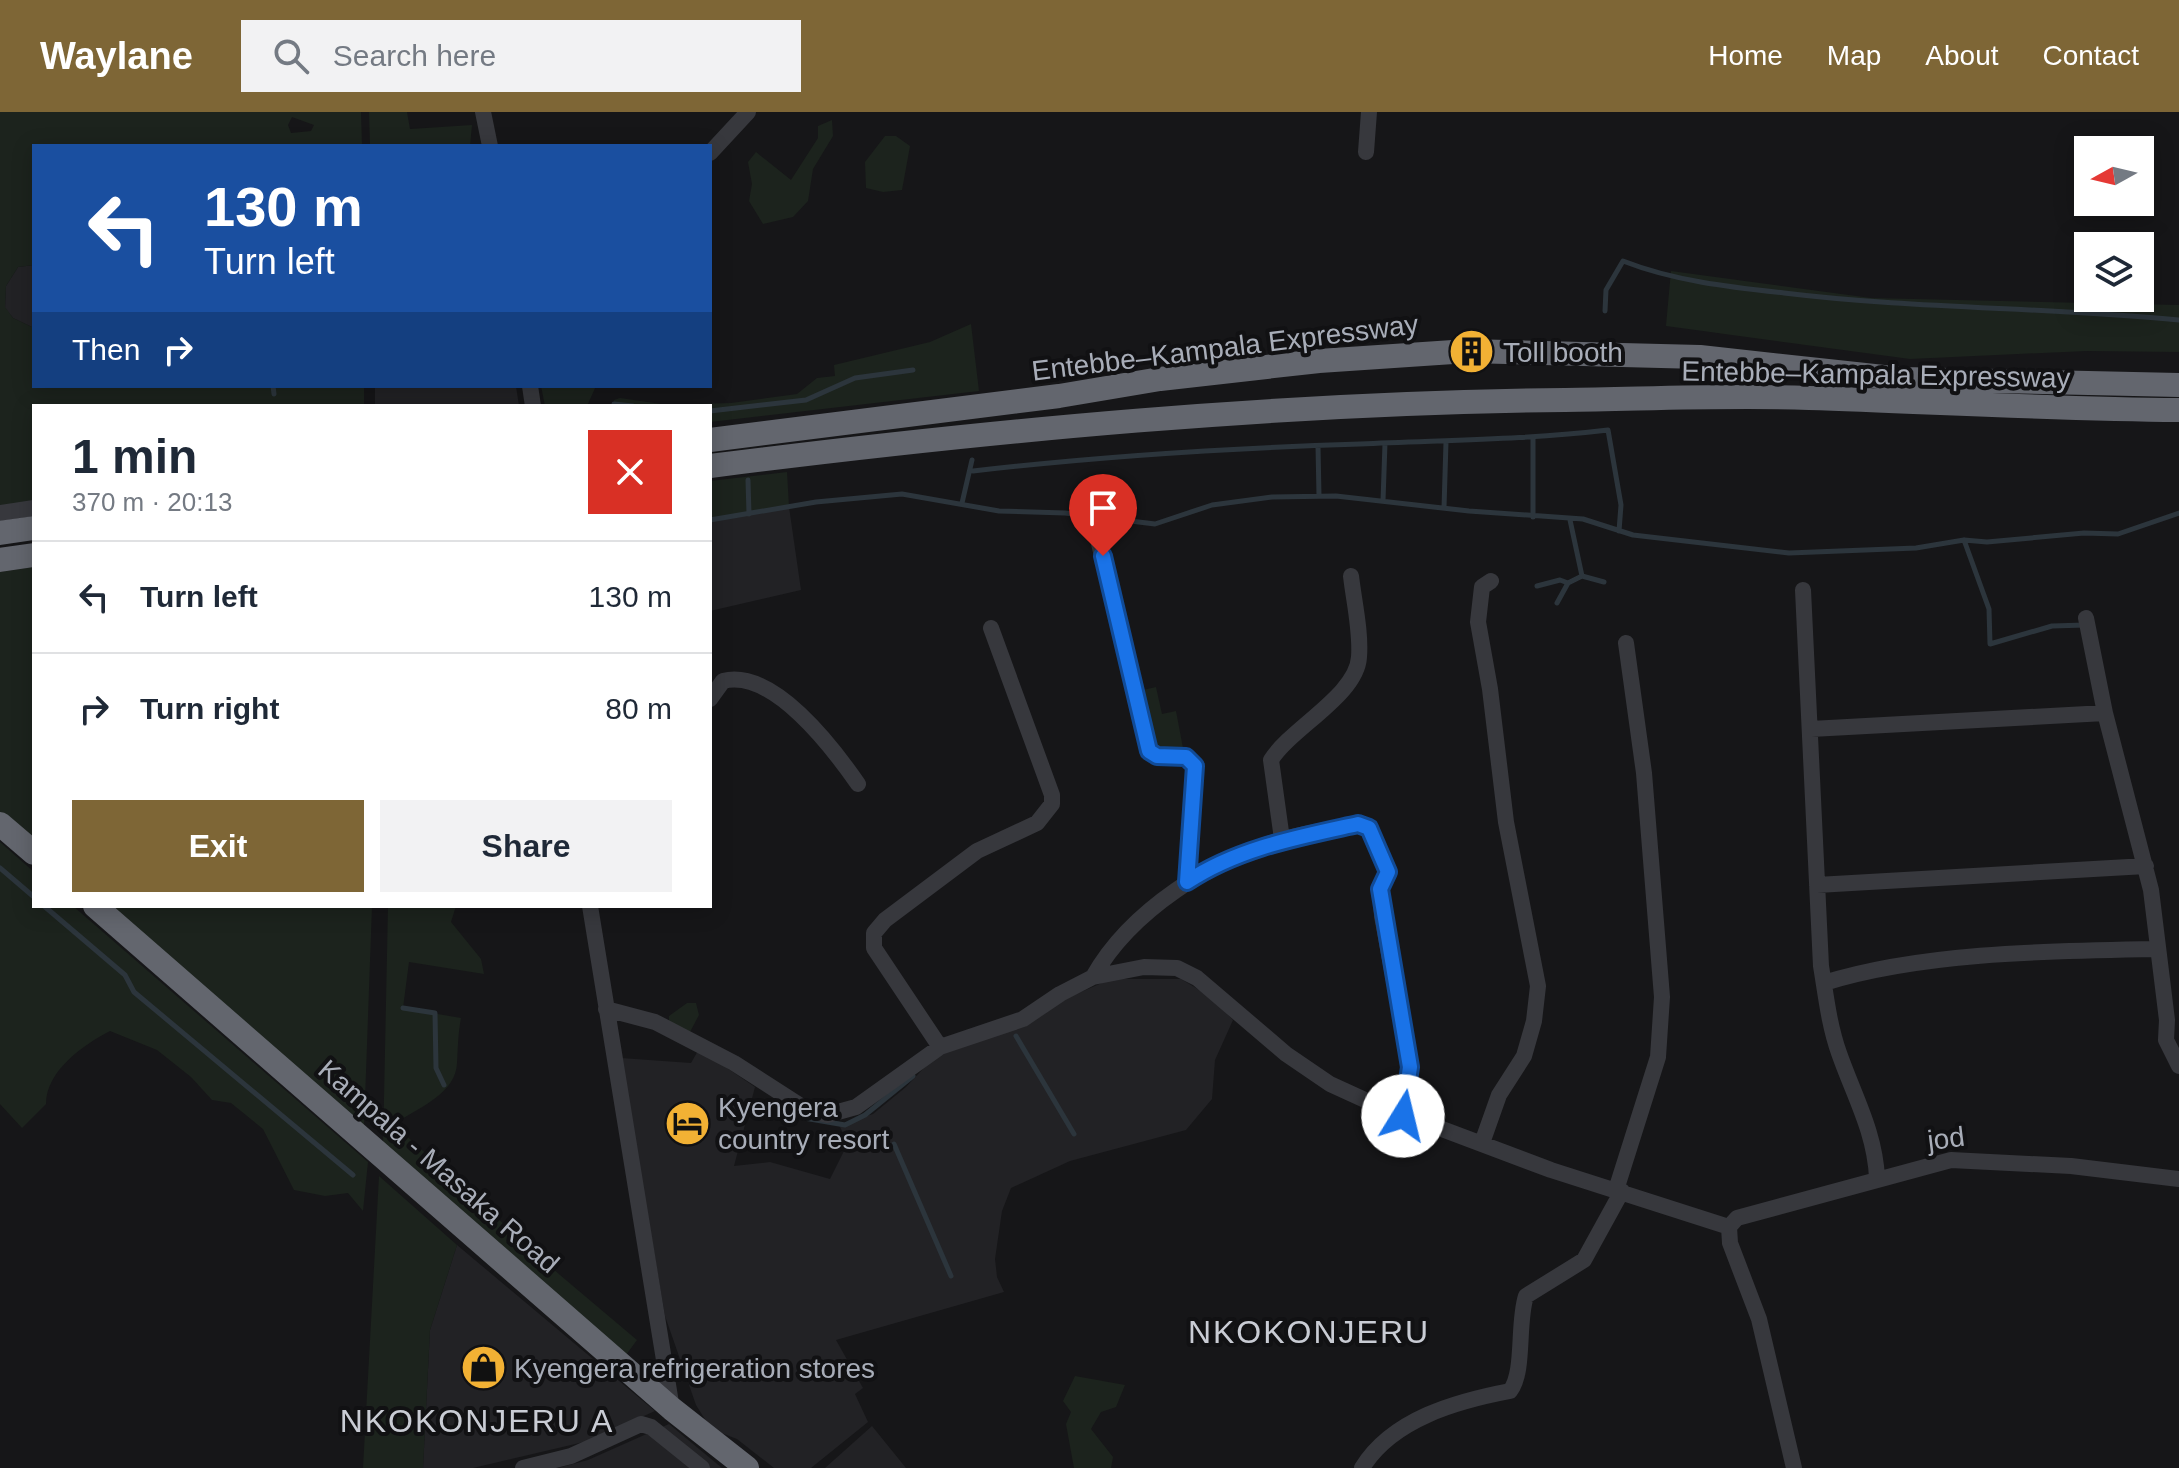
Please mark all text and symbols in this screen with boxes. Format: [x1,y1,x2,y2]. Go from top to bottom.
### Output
search box [241,20,801,92]
icon: search [269,34,313,78]
text: Waylane [40,35,193,77]
text: Search here [333,39,496,72]
text: Home [1708,40,1783,71]
text: Map [1827,40,1881,71]
text: About [1925,40,1999,71]
text: Contact [2043,40,2139,71]
north arrow [2074,136,2154,216]
map controls [2074,136,2154,312]
text: 130 m [204,175,363,238]
icon: left [72,176,176,280]
button: layers [2074,232,2154,312]
text: Turn left [204,241,335,282]
street label: Entebbe–Kampala Expressway [1030,308,1420,387]
icon: right [156,328,200,372]
building icon: Toll booth [1448,328,1496,376]
text: Then [72,333,140,366]
place label: Toll booth [1503,337,1623,368]
street label: Entebbe–Kampala Expressway [1681,356,2071,393]
text: 1 min [72,430,197,483]
button: close [588,430,672,514]
pin [1069,474,1137,556]
icon: arrive [1081,486,1125,530]
text: 370 m · 20:13 [72,487,232,517]
icon: left [72,575,116,619]
text: Turn left [140,580,258,613]
text: 130 m [589,580,672,613]
icon: right [72,687,116,731]
text: Turn right [140,692,279,725]
text: 80 m [605,692,672,725]
button: Exit [72,800,364,892]
button: Share [380,800,672,892]
street label: Kampala - Masaka Road [312,1054,565,1279]
position arrow [1361,1074,1445,1158]
place label: Kyengera country resort [718,1092,889,1155]
hotel icon: Kyengera country resort [663,1099,711,1147]
street label: jod [1925,1121,1966,1156]
district label: NKOKONJERU [1188,1314,1430,1350]
shop icon: Kyengera refrigeration stores [459,1344,507,1392]
place label: Kyengera refrigeration stores [514,1353,875,1384]
district label: NKOKONJERU A [340,1403,614,1439]

